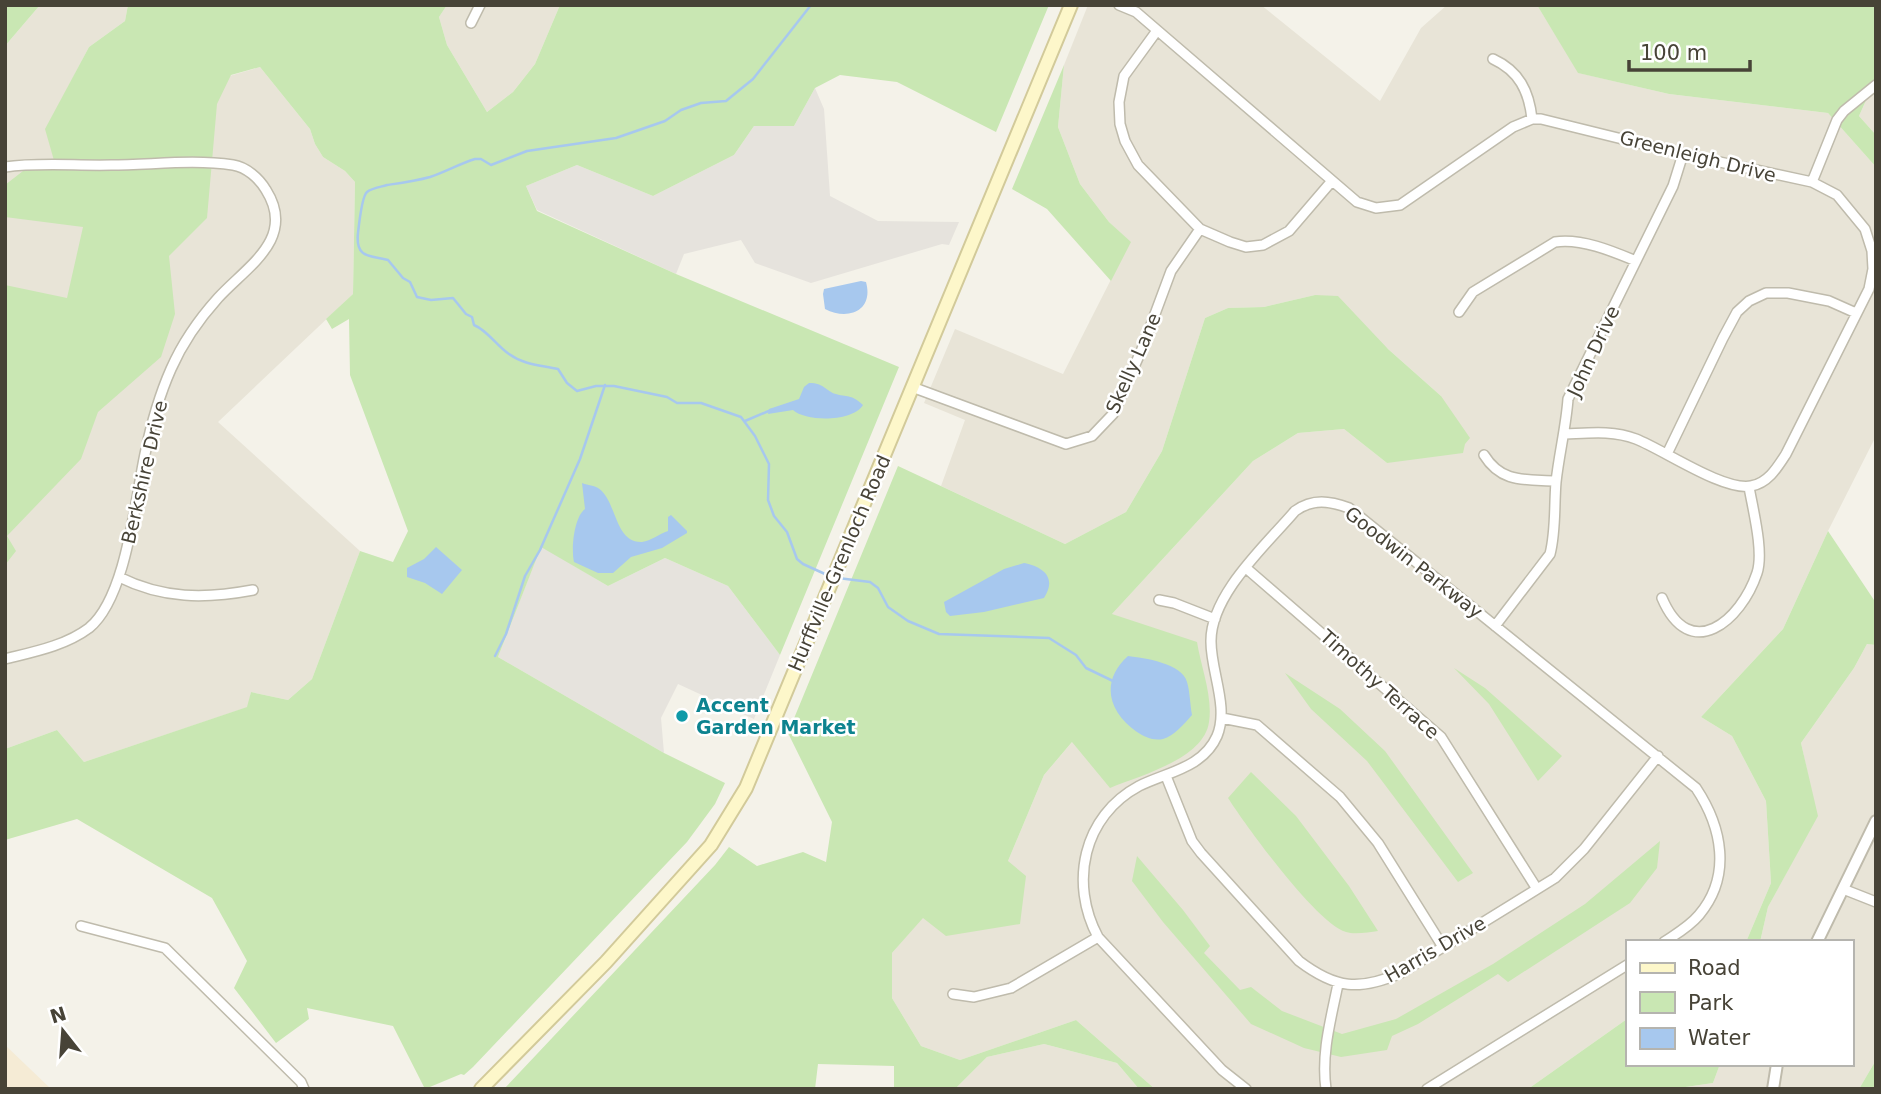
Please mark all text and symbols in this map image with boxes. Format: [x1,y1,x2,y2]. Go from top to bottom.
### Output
scale bar [1629,28,1750,72]
text: 100 m [1640,41,1707,65]
street label: Greenleigh Drive [1617,126,1779,186]
street label: John Drive [1562,302,1624,401]
street label: Skelly Lane [1101,309,1165,417]
street label: Berkshire Drive [117,398,171,546]
street label: Hurffville-Grenloch Road [783,452,895,674]
street label: Goodwin Parkway [1341,501,1487,623]
street label: Timothy Terrace [1315,624,1444,743]
place label: Accent Garden Market [696,694,856,738]
marker: Accent Garden Market [674,708,690,724]
street label: Harris Drive [1381,911,1489,987]
legend [1626,940,1853,1066]
text: Road [1688,956,1741,980]
text: Park [1688,991,1734,1015]
north arrow [28,996,98,1066]
text: N [47,1002,69,1028]
text: Water [1688,1026,1750,1050]

